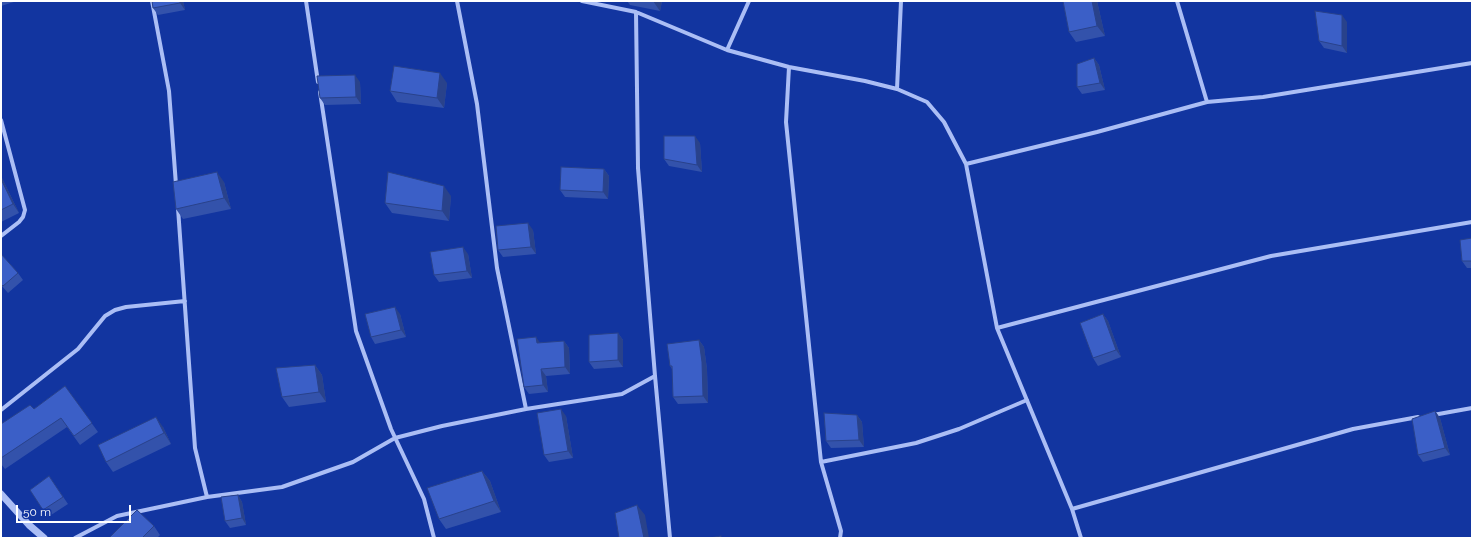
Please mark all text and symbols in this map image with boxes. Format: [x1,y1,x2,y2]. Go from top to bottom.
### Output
scale bar [18,497,133,523]
text: 50 m [23,505,51,519]

